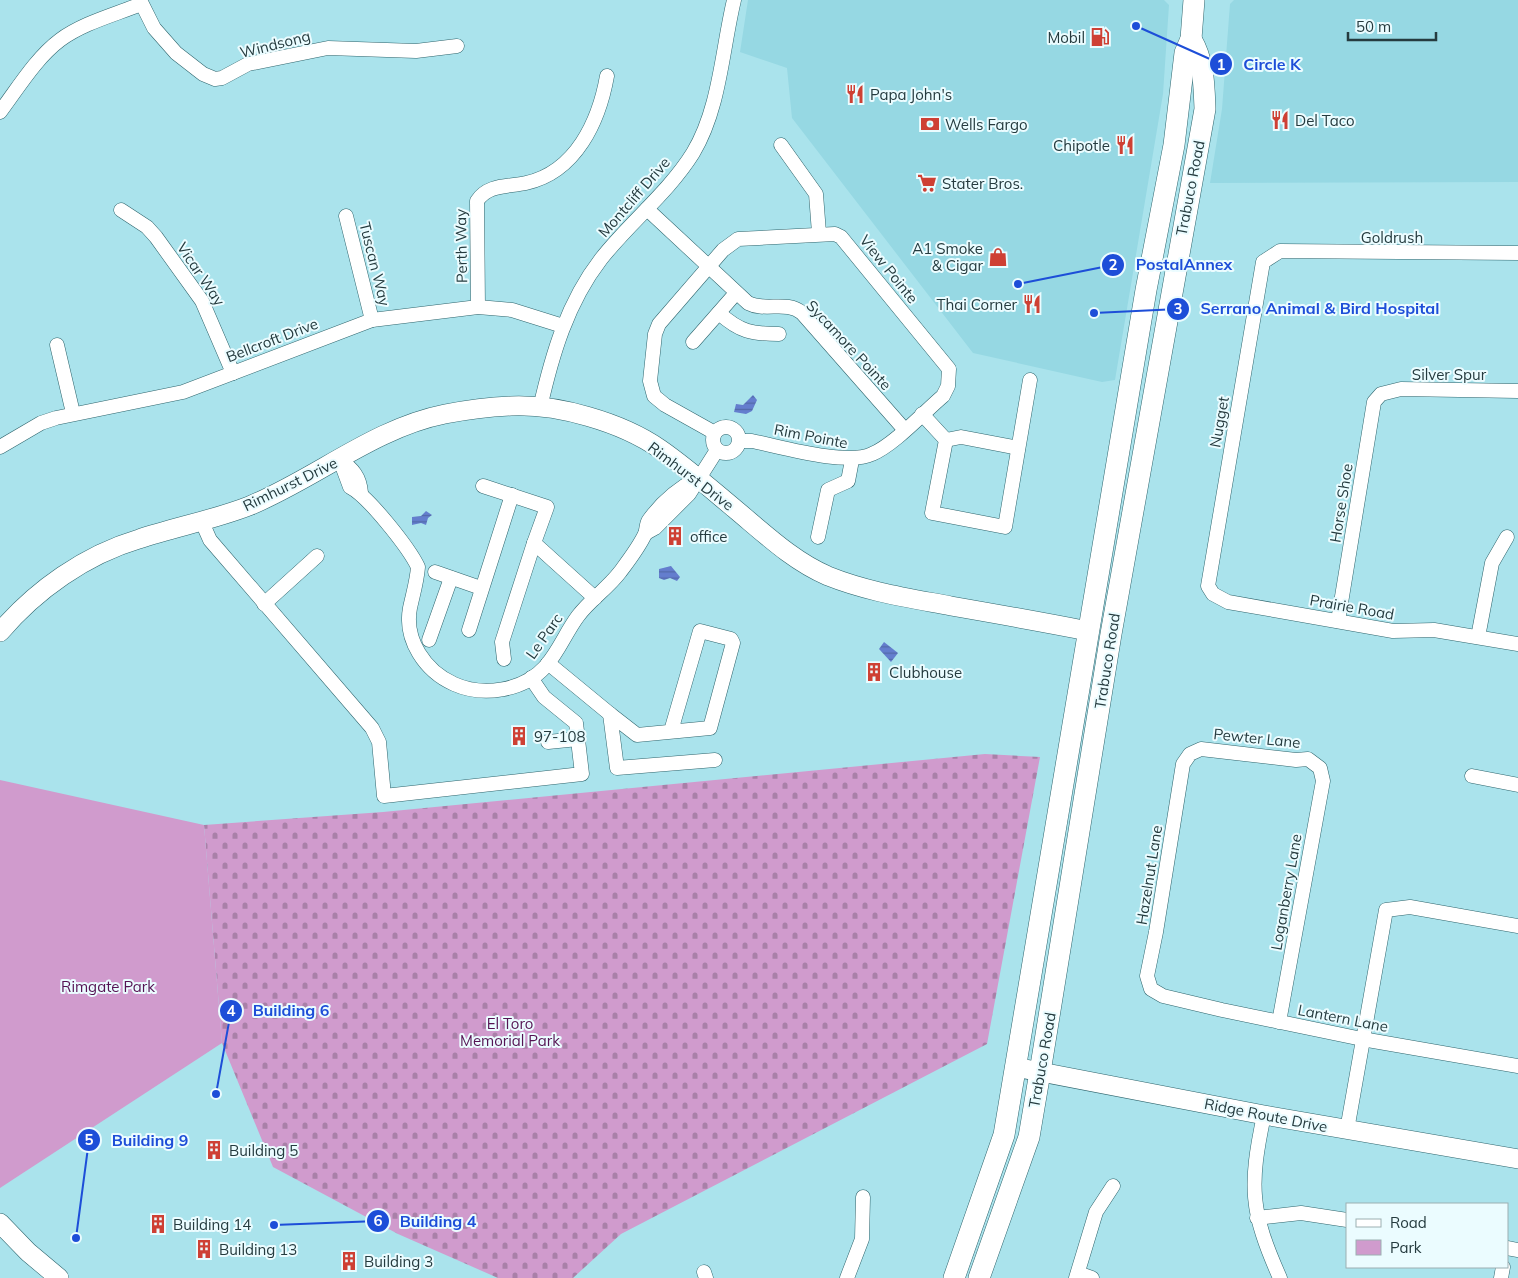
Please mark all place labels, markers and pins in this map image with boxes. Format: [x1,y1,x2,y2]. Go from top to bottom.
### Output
fuel station icon: Mobil [1089,26,1111,48]
place label: Mobil [1047,28,1085,47]
callout: Circle K [1209,49,1311,80]
restaurant icon: Papa John's [844,83,866,105]
place label: Papa John's [870,85,952,104]
restaurant icon: Del Taco [1269,109,1291,131]
place label: Del Taco [1295,111,1355,130]
bank icon: Wells Fargo [919,113,941,135]
place label: Wells Fargo [945,115,1028,134]
restaurant icon: Chipotle [1114,134,1136,156]
place label: Chipotle [1053,136,1110,155]
supermarket icon: Stater Bros. [916,172,938,194]
place label: Stater Bros. [942,174,1023,193]
place label: A1 Smoke & Cigar [912,239,984,275]
shop icon: A1 Smoke & Cigar [987,246,1009,268]
callout: PostalAnnex [1101,249,1243,280]
restaurant icon: Thai Corner [1021,293,1043,315]
callout: Serrano Animal & Bird Hospital [1166,293,1449,324]
place label: Thai Corner [937,295,1018,314]
building icon: office [664,525,686,547]
place label: office [690,527,727,546]
building icon: Clubhouse [863,661,885,683]
place label: Clubhouse [889,663,962,682]
building icon: 97-108 [508,725,530,747]
place label: 97-108 [534,727,585,746]
callout: Building 6 [218,995,340,1026]
callout: Building 9 [76,1125,198,1156]
building icon: Building 5 [203,1139,225,1161]
place label: Building 5 [229,1141,298,1160]
callout: Building 4 [365,1205,487,1236]
building icon: Building 14 [147,1213,169,1235]
place label: Building 14 [173,1215,251,1234]
building icon: Building 13 [193,1238,215,1260]
place label: Building 13 [219,1240,297,1259]
building icon: Building 3 [338,1250,360,1272]
place label: Building 3 [364,1252,433,1271]

